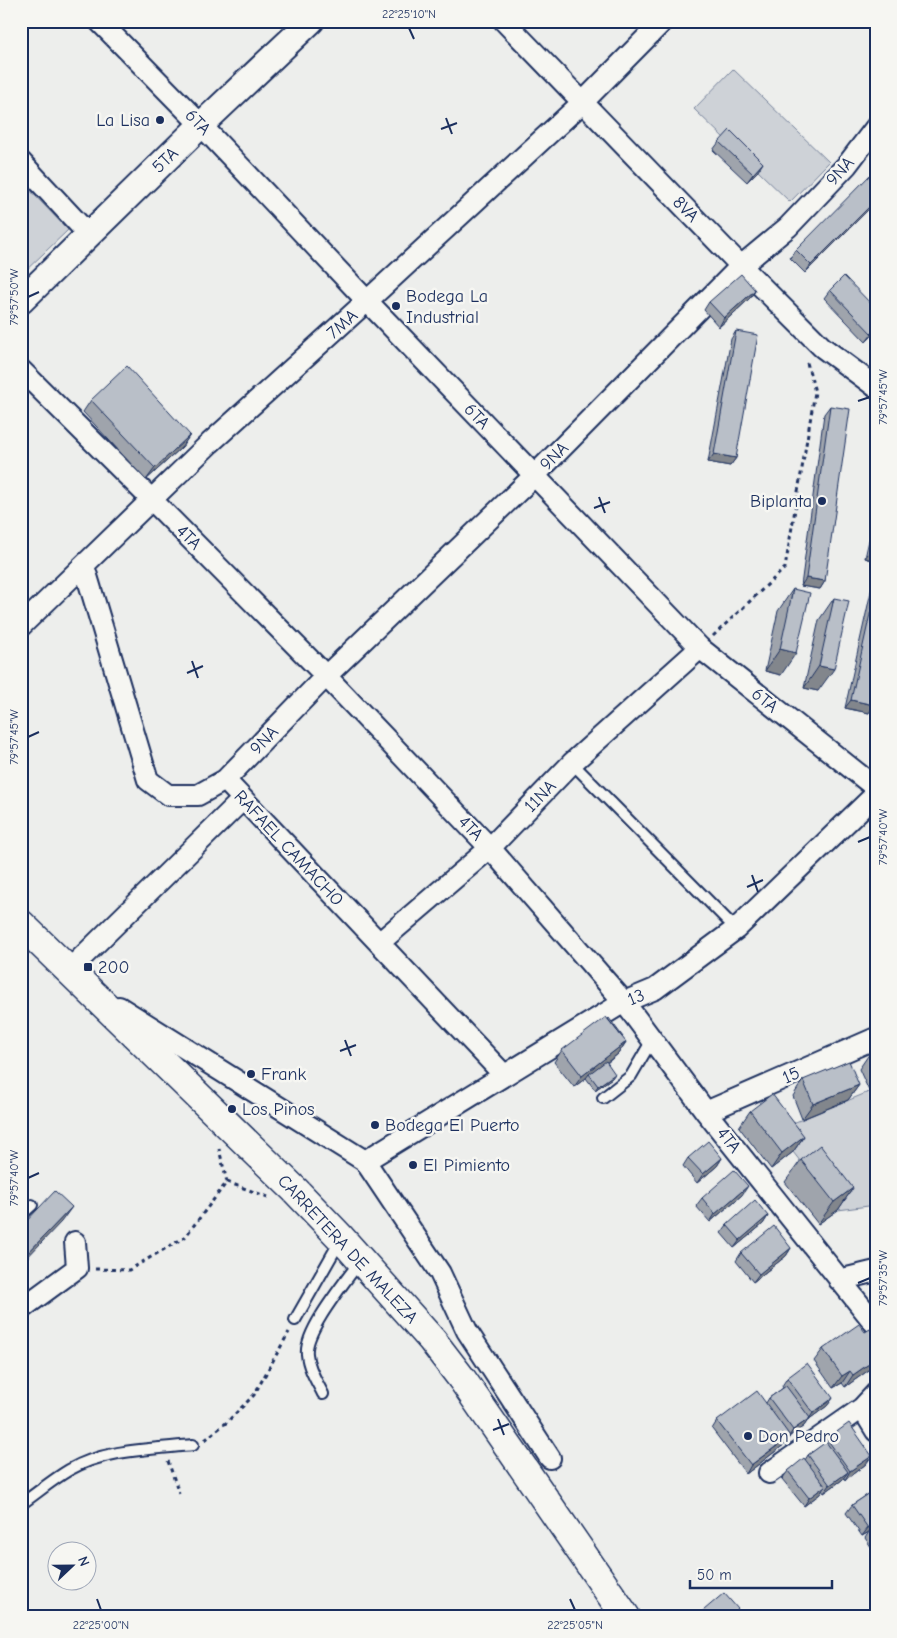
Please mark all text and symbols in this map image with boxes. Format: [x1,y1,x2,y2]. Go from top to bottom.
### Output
text: 22°25'10"N [382,7,436,21]
street label: 6TA [180,105,215,140]
place label: La Lisa [96,110,150,131]
marker: La Lisa [154,114,166,126]
street label: 5TA [148,143,183,178]
street label: 9NA [822,152,859,190]
street label: 8VA [668,192,703,227]
text: 79°57'50"W [7,268,21,326]
place label: Bodega La Industrial [406,286,488,328]
marker: Bodega La Industrial [390,300,402,312]
street label: 7MA [323,305,362,344]
text: 79°57'45"W [876,369,890,425]
street label: 6TA [459,399,494,434]
street label: 9NA [536,438,573,475]
place label: Biplanta [750,491,812,512]
marker: Biplanta [816,495,828,507]
street label: 4TA [172,520,206,554]
street label: 6TA [747,683,782,717]
text: 79°57'45"W [7,709,21,765]
street label: 9NA [246,722,283,759]
street label: 11NA [520,776,561,817]
street label: RAFAEL CAMACHO [230,786,348,910]
text: 79°57'40"W [876,808,890,865]
street label: 4TA [454,811,488,845]
place label: 200 [98,957,129,978]
marker: 200 [82,961,94,973]
street label: 13 [625,985,648,1010]
street label: 15 [779,1062,803,1088]
place label: Frank [261,1064,306,1085]
marker: Frank [245,1068,257,1080]
place label: Los Pinos [242,1099,315,1120]
marker: Los Pinos [226,1103,238,1115]
place label: Bodega El Puerto [385,1115,519,1136]
marker: Bodega El Puerto [369,1119,381,1131]
street label: 4TA [712,1123,745,1157]
text: 79°57'40"W [7,1149,21,1206]
place label: El Pimiento [423,1155,510,1176]
marker: El Pimiento [407,1159,419,1171]
street label: CARRETERA DE MALEZA [273,1171,422,1328]
text: 79°57'35"W [876,1250,890,1306]
place label: Don Pedro [758,1426,839,1447]
marker: Don Pedro [742,1430,754,1442]
north arrow [48,1540,98,1590]
text: N [74,1554,93,1569]
scale bar [690,1558,832,1590]
text: 50 m [697,1566,732,1584]
text: 22°25'00"N [73,1618,129,1632]
text: 22°25'05"N [547,1618,603,1632]

